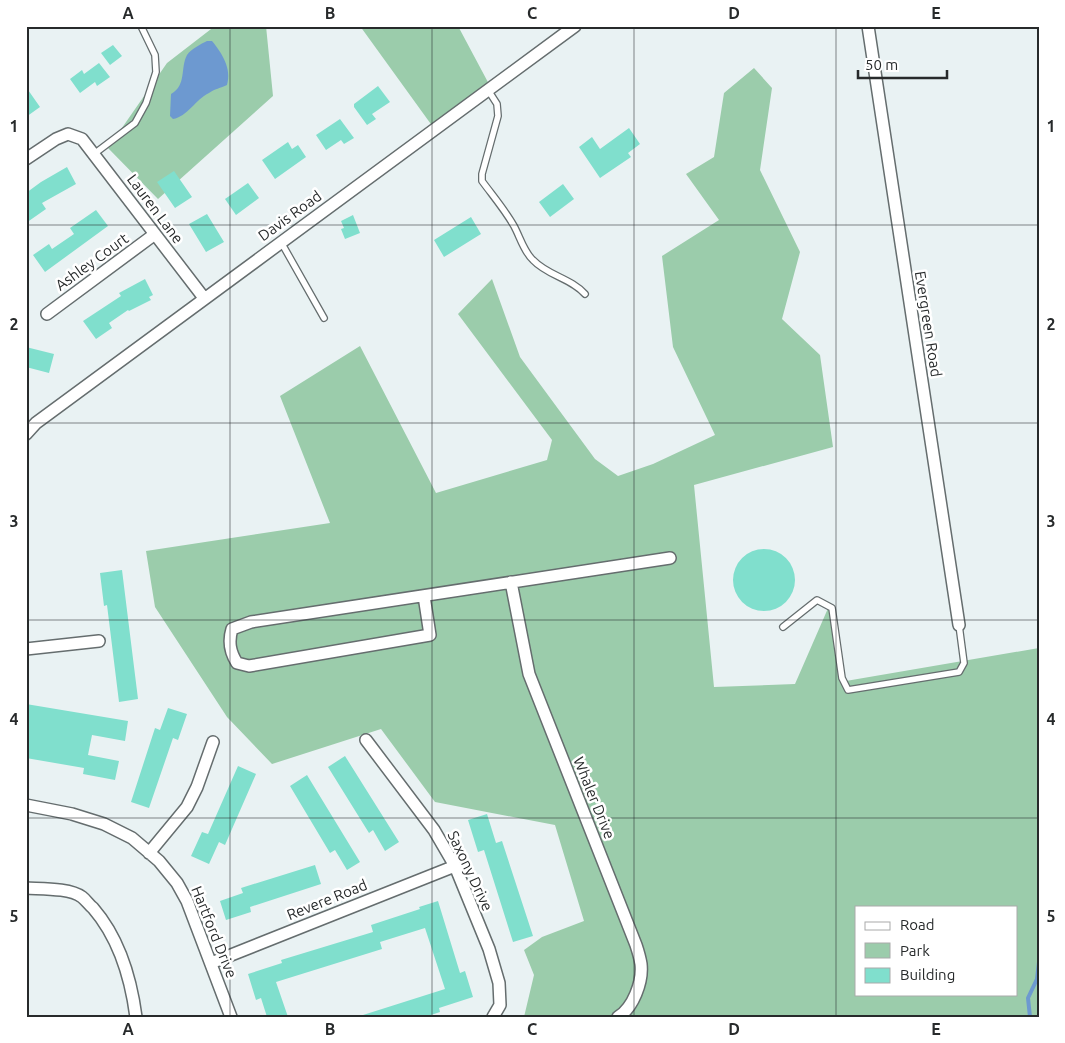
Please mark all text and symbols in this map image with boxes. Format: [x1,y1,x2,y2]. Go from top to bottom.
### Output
text: A [122,4,134,22]
text: B [325,4,335,22]
text: C [527,4,537,22]
text: D [728,4,740,22]
text: E [931,4,941,22]
scale bar [858,48,946,80]
text: 50 m [865,56,898,73]
text: 1 [9,117,19,135]
text: 1 [1046,117,1056,135]
street label: Lauren Lane [124,171,187,247]
street label: Davis Road [255,187,325,244]
street label: Ashley Court [52,229,132,294]
street label: Evergreen Road [912,270,945,378]
text: 2 [9,315,19,333]
text: 2 [1046,315,1056,333]
text: 3 [9,512,19,530]
text: 3 [1046,512,1056,530]
text: 4 [9,710,19,728]
text: 4 [1046,710,1056,728]
street label: Whaler Drive [570,754,619,841]
street label: Saxony Drive [445,828,496,914]
street label: Revere Road [284,876,369,923]
street label: Hartford Drive [188,883,241,980]
legend [855,906,1018,996]
text: 5 [9,907,19,925]
text: 5 [1046,907,1056,925]
text: Road [900,916,935,933]
text: Park [900,942,930,959]
text: Building [900,966,955,983]
text: A [122,1020,134,1038]
text: B [325,1020,335,1038]
text: C [527,1020,537,1038]
text: D [728,1020,740,1038]
text: E [931,1020,941,1038]

